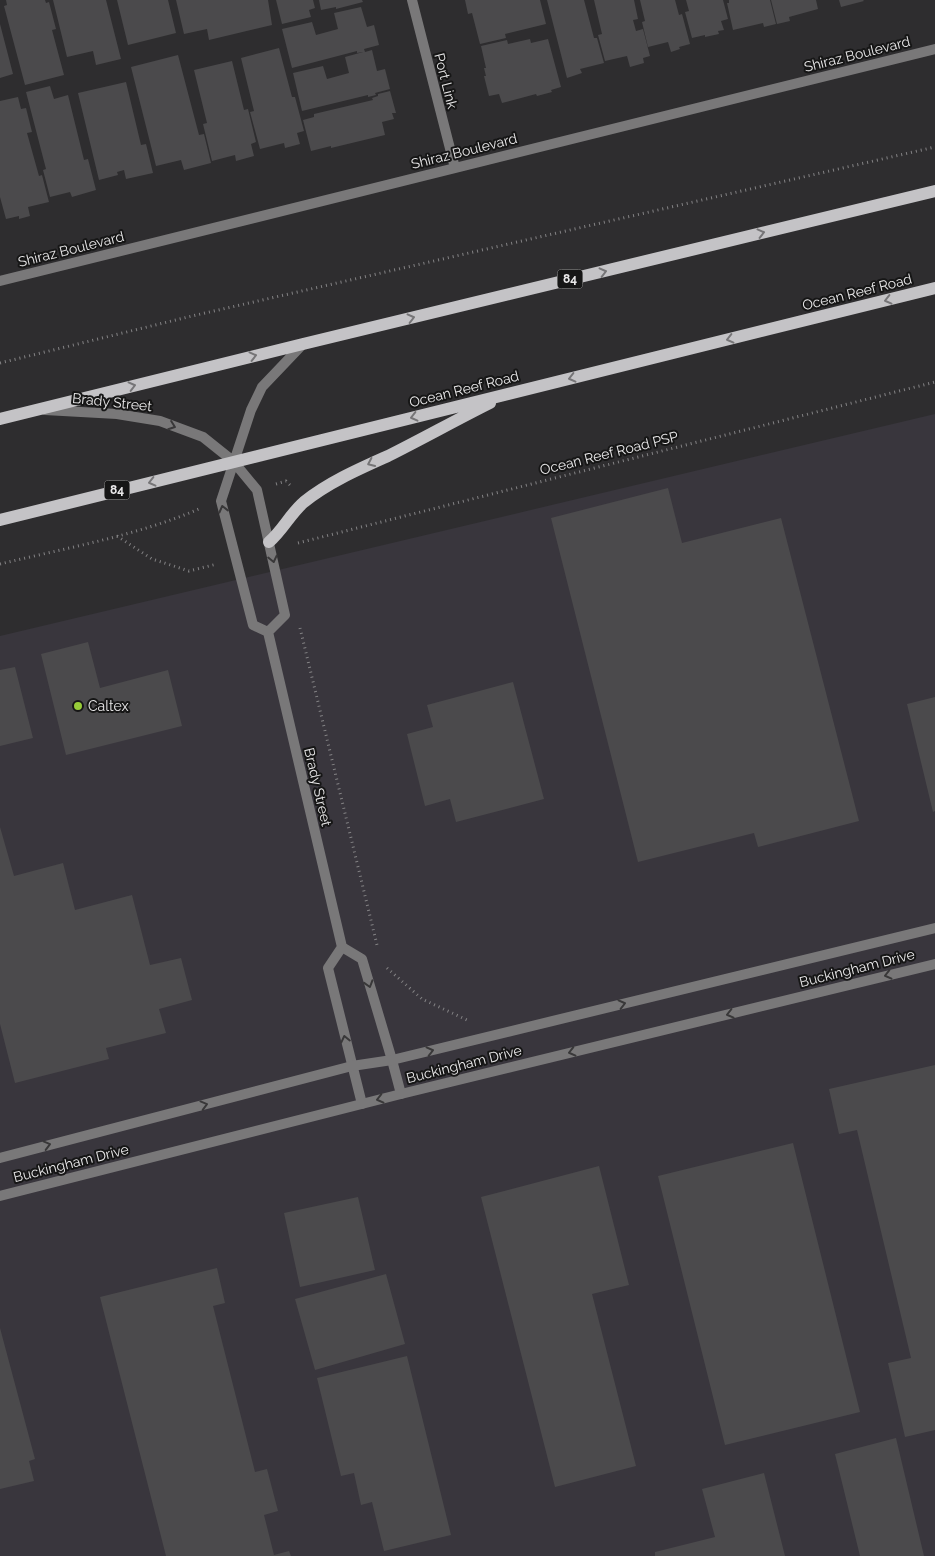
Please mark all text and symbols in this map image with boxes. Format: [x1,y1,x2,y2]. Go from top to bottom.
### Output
street label: Shiraz Boulevard [802,33,912,75]
street label: Port Link [431,51,461,111]
street label: Shiraz Boulevard [409,130,519,172]
street label: Shiraz Boulevard [16,228,126,270]
one-way arrow [756,229,764,239]
one-way arrow [598,267,607,278]
road number: 84 [558,270,582,288]
street label: Ocean Reef Road [801,271,913,313]
one-way arrow [883,294,892,305]
one-way arrow [406,313,415,324]
one-way arrow [725,333,734,344]
one-way arrow [248,351,257,362]
street label: Ocean Reef Road [408,368,520,410]
one-way arrow [569,372,577,382]
one-way arrow [128,381,137,392]
street label: Brady Street [71,390,153,414]
one-way arrow [411,411,419,421]
one-way arrow [167,420,175,430]
street label: Ocean Reef Road PSP [538,428,680,478]
one-way arrow [367,457,376,468]
one-way arrow [148,476,157,487]
road number: 84 [104,480,130,500]
one-way arrow [218,505,229,514]
one-way arrow [267,554,277,563]
place label: Caltex [88,698,129,714]
marker: Caltex [72,700,84,712]
street label: Brady Street [301,746,335,828]
street label: Buckingham Drive [798,946,916,990]
one-way arrow [883,969,892,980]
one-way arrow [364,979,374,987]
one-way arrow [618,999,627,1010]
one-way arrow [725,1008,734,1019]
one-way arrow [340,1035,351,1044]
street label: Buckingham Drive [405,1042,523,1086]
one-way arrow [426,1046,435,1057]
one-way arrow [567,1046,576,1057]
one-way arrow [376,1093,385,1104]
one-way arrow [200,1100,208,1110]
street label: Buckingham Drive [12,1141,130,1185]
one-way arrow [43,1141,51,1151]

